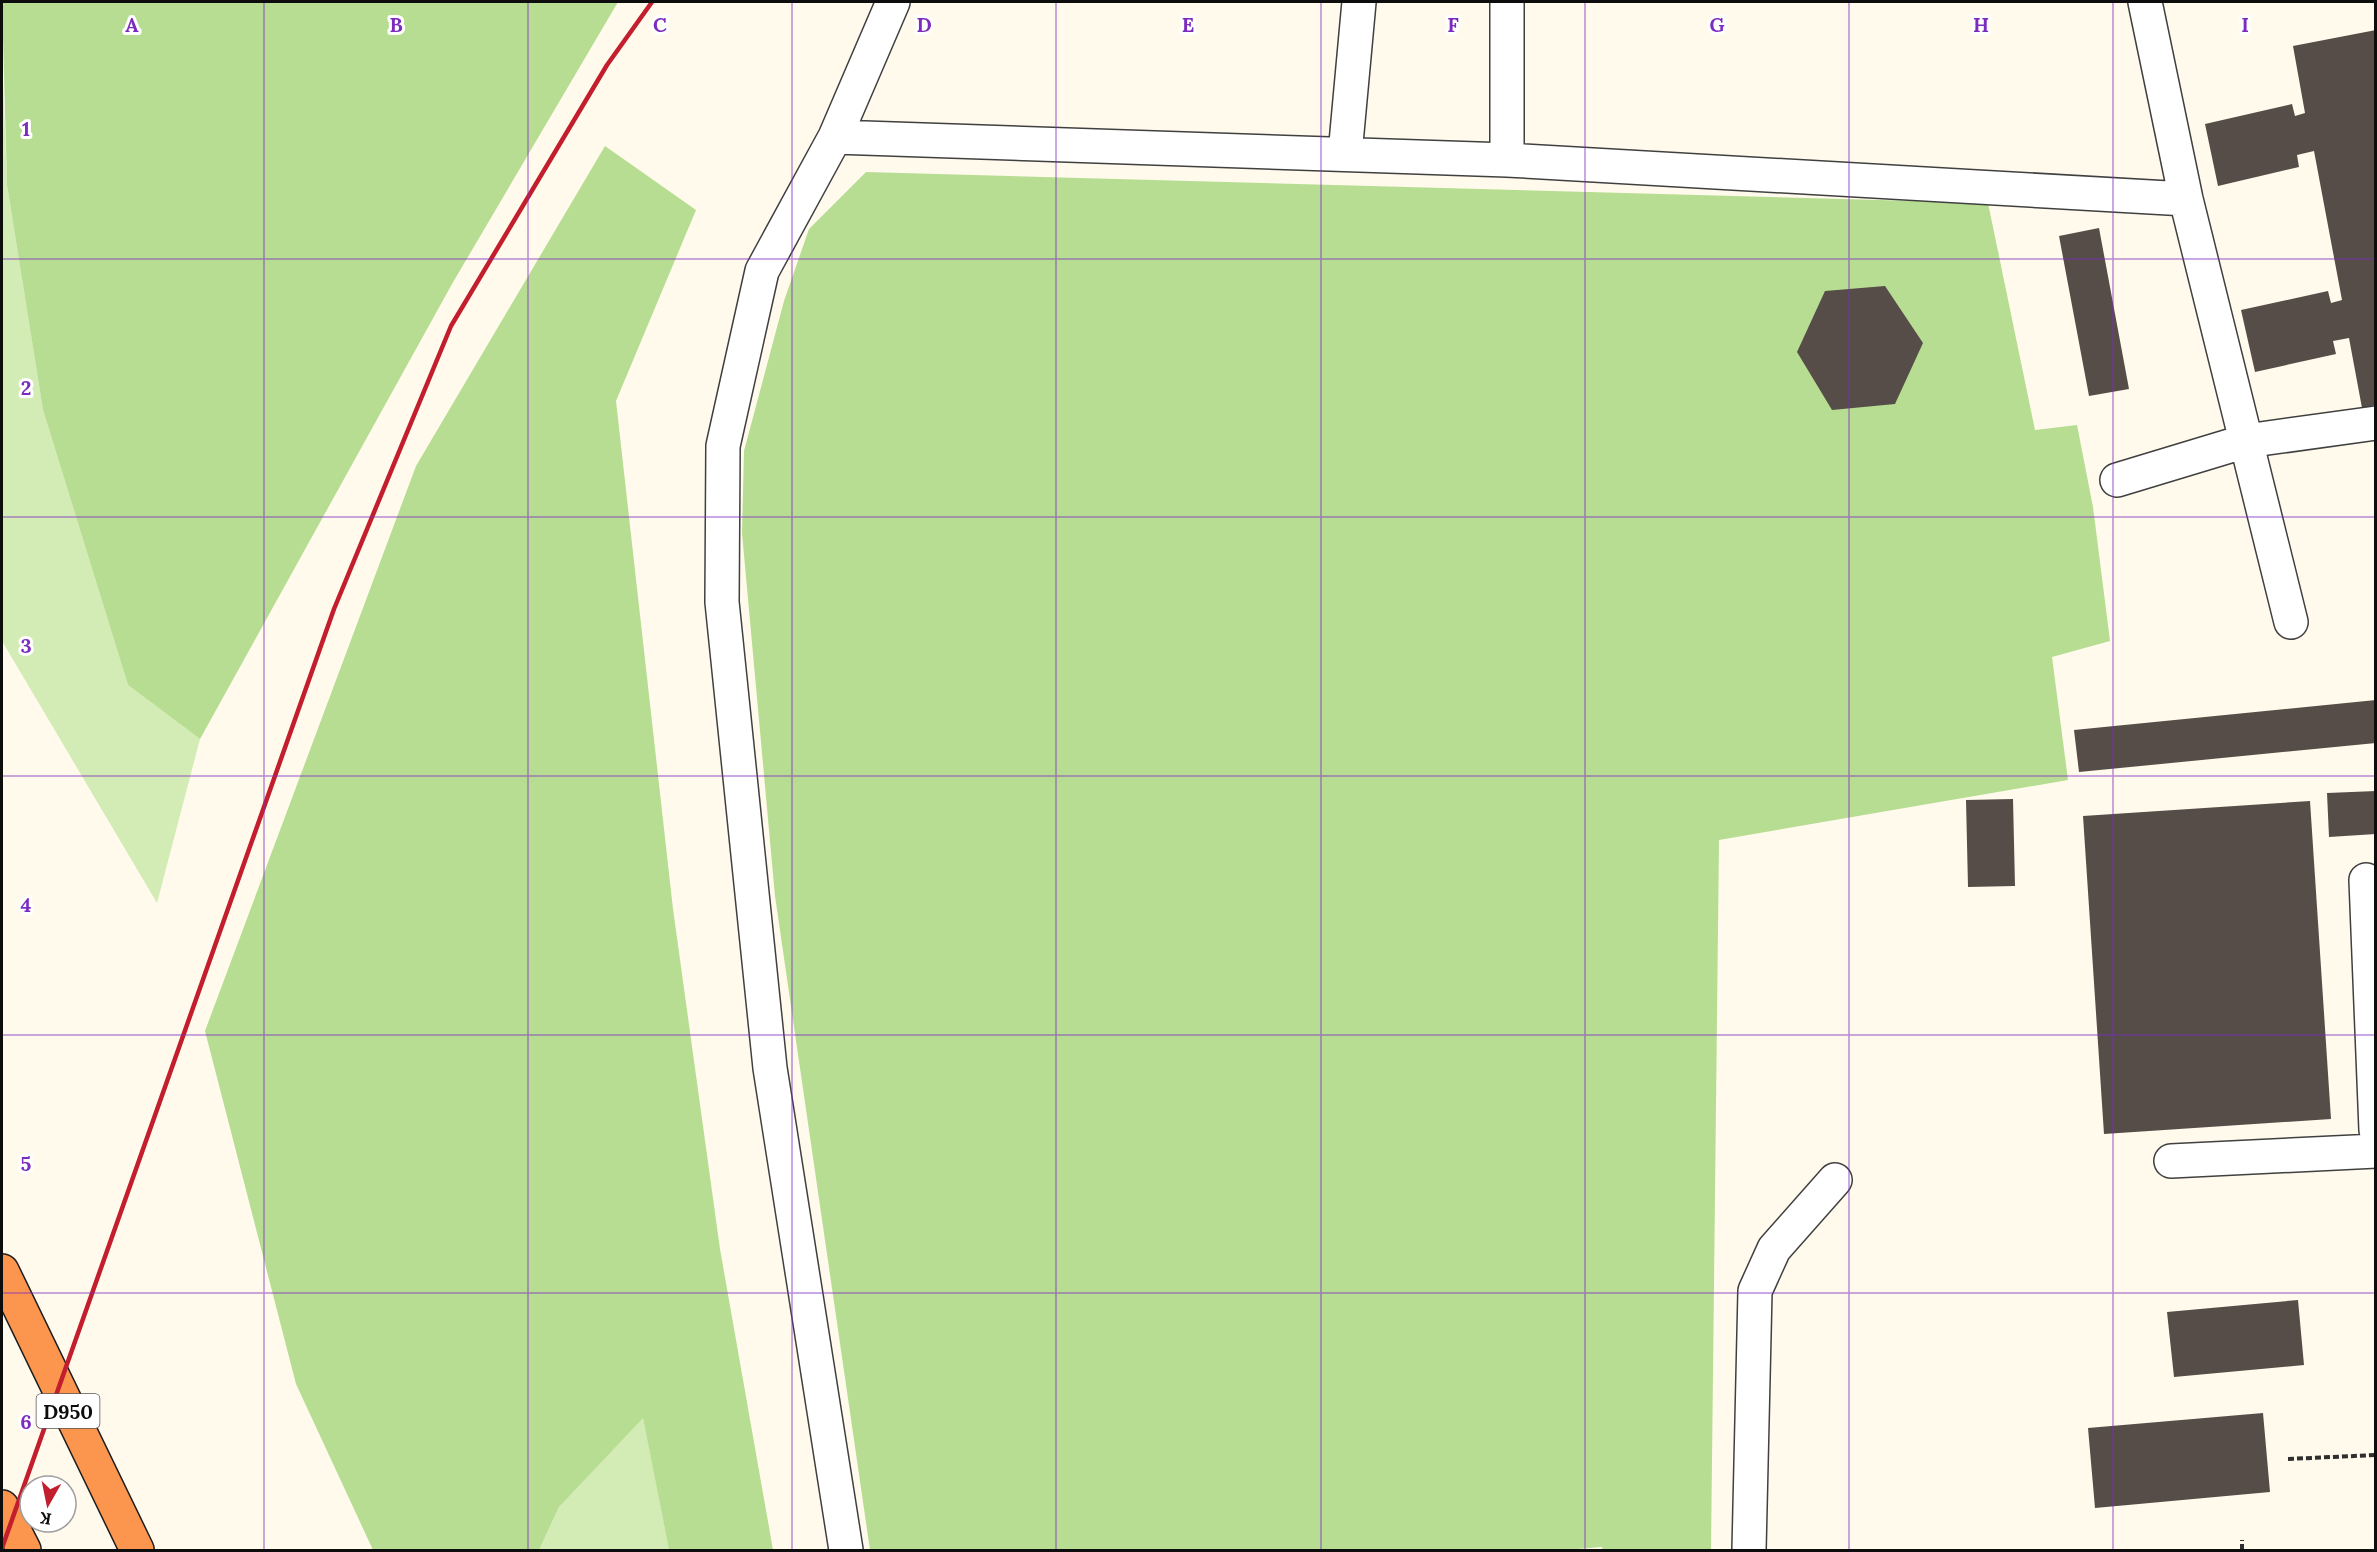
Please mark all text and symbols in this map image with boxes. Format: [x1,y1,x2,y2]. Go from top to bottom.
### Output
text: A [125,12,139,37]
text: B [389,12,403,37]
text: C [653,12,667,37]
text: D [916,12,932,37]
text: E [1182,12,1194,37]
text: F [1447,12,1459,37]
text: G [1709,12,1725,37]
text: H [1973,12,1989,37]
text: I [2241,12,2249,37]
text: 1 [22,116,30,141]
text: 2 [21,375,31,400]
text: 3 [20,633,32,658]
text: 4 [21,892,32,917]
text: 5 [21,1151,32,1176]
road number: D950 [36,1394,100,1428]
text: 6 [20,1409,32,1434]
north arrow [18,1474,78,1534]
text: K [38,1508,53,1530]

